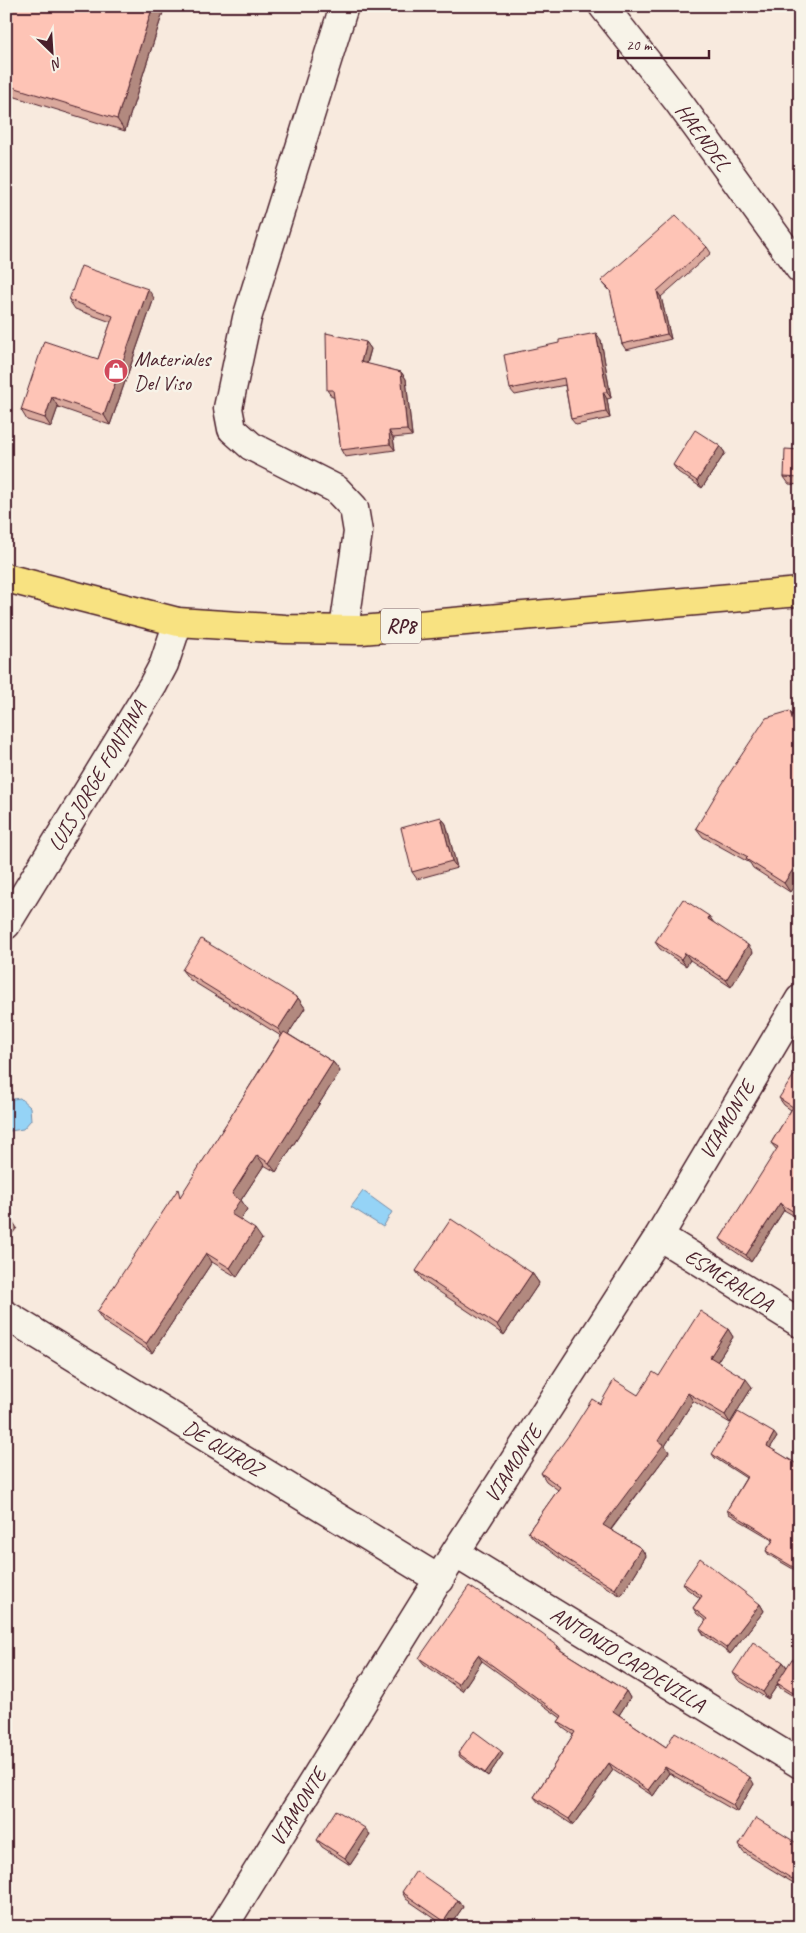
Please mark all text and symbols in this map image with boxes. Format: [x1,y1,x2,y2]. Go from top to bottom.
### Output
north arrow [28,28,78,78]
scale bar [618,28,710,60]
text: 20 m [626,36,653,55]
text: N [48,54,65,74]
street label: HAENDEL [670,98,737,177]
place label: Materiales Del Viso [134,346,212,396]
shop icon: Materiales Del Viso [103,358,129,384]
road number: RP8 [381,608,421,644]
street label: LUIS JORGE FONTANA [42,695,153,855]
street label: VIAMONTE [694,1074,762,1164]
street label: ESMERALDA [680,1243,779,1318]
street label: DE QUIROZ [179,1414,270,1483]
street label: VIAMONTE [479,1418,549,1507]
street label: ANTONIO CAPDEVILLA [546,1601,711,1717]
street label: VIAMONTE [264,1761,333,1851]

